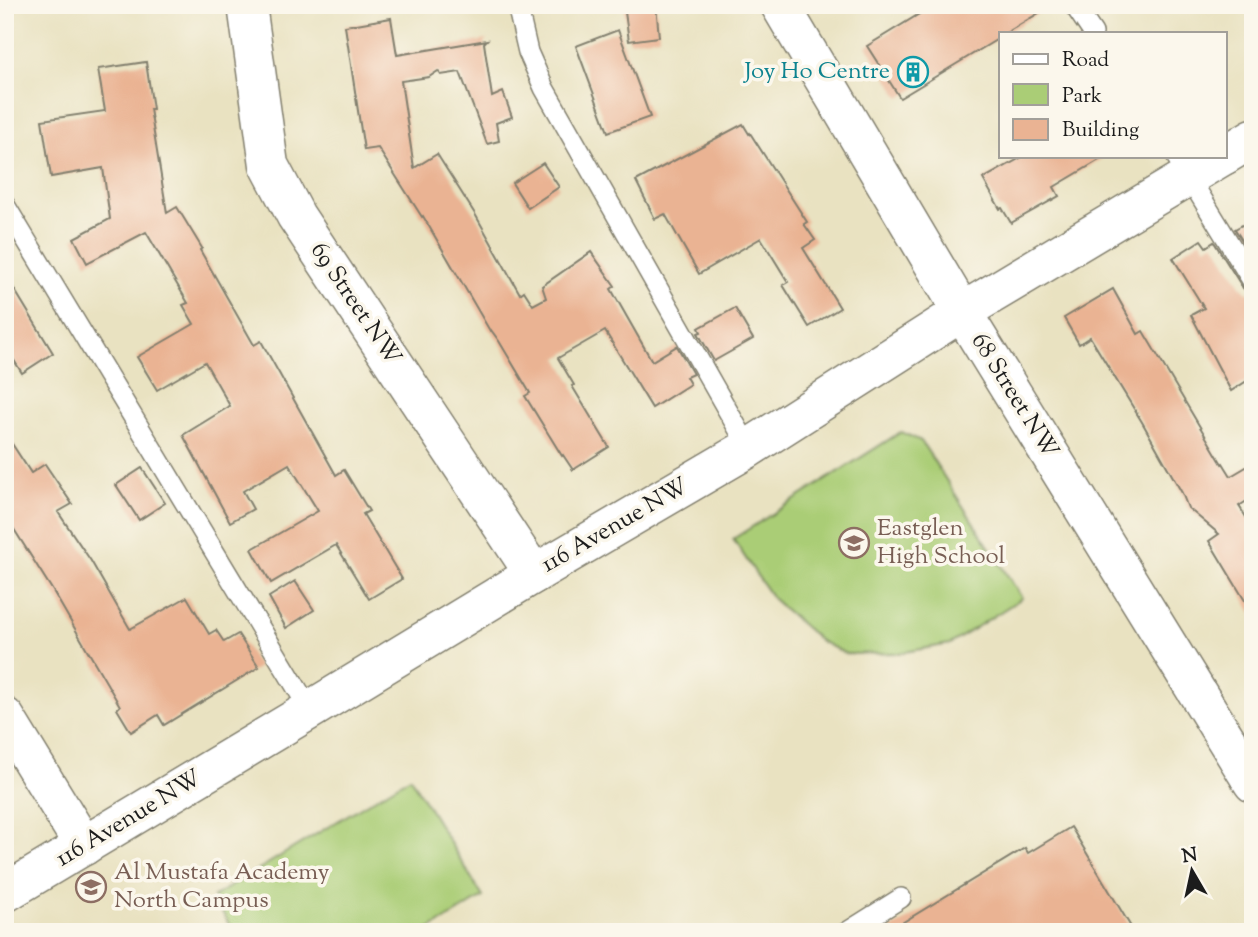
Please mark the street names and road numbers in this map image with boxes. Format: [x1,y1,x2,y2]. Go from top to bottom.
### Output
street label: 69 Street NW [301,236,409,372]
street label: 68 Street NW [962,327,1066,465]
street label: 116 Avenue NW [535,470,695,582]
street label: 116 Avenue NW [50,762,209,876]

